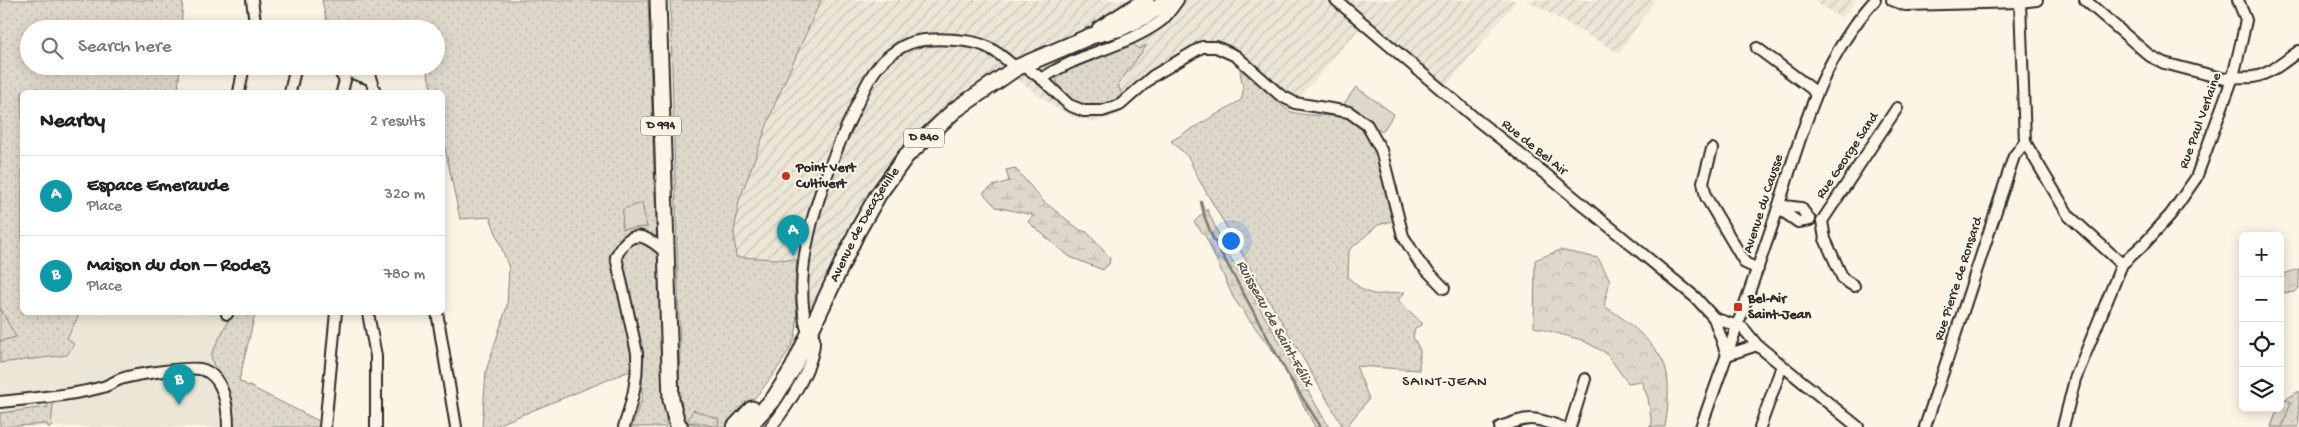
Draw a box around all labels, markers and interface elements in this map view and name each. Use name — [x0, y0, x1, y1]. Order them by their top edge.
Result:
search box — [20, 20, 445, 75]
icon: search — [38, 34, 66, 62]
text: Search here — [78, 36, 172, 59]
street label: Rue Paul Verlaine — [2176, 70, 2226, 171]
street label: Rue George Sand — [1813, 108, 1884, 202]
text: Nearby — [40, 110, 105, 135]
text: 2 results — [370, 113, 425, 132]
road number: D 994 — [641, 116, 681, 136]
street label: Rue de Bel Air — [1497, 116, 1571, 181]
road number: D 840 — [904, 128, 944, 148]
street label: Avenue du Causse — [1740, 152, 1788, 256]
place label: Point Vert Cultivert — [795, 160, 857, 193]
street label: Avenue de Decazeville — [826, 163, 904, 285]
marker: Point Vert Cultivert — [780, 170, 792, 182]
text: Espace Emeraude — [87, 175, 229, 198]
text: A — [51, 186, 61, 205]
text: 320 m — [385, 186, 425, 205]
text: Place — [87, 198, 122, 217]
street label: Rue Pierre de Ronsard — [1931, 213, 1988, 343]
pin: A — [777, 215, 809, 256]
your location — [1218, 228, 1244, 254]
map controls — [2239, 232, 2284, 412]
button: + — [2239, 232, 2284, 277]
text: Maison du don – Rodez — [87, 255, 270, 278]
water label: Ruisseau de Saint-Félix — [1232, 257, 1317, 392]
text: B — [52, 266, 60, 285]
text: 780 m — [384, 266, 425, 285]
button: − — [2239, 277, 2284, 322]
text: Place — [87, 278, 122, 297]
place label: Bel-Air Saint-Jean — [1747, 291, 1811, 324]
marker: Bel-Air Saint-Jean — [1732, 301, 1744, 313]
button: locate — [2239, 322, 2284, 367]
pin: B — [163, 364, 195, 405]
button: layers — [2239, 367, 2284, 412]
district label: SAINT-JEAN — [1402, 373, 1488, 391]

